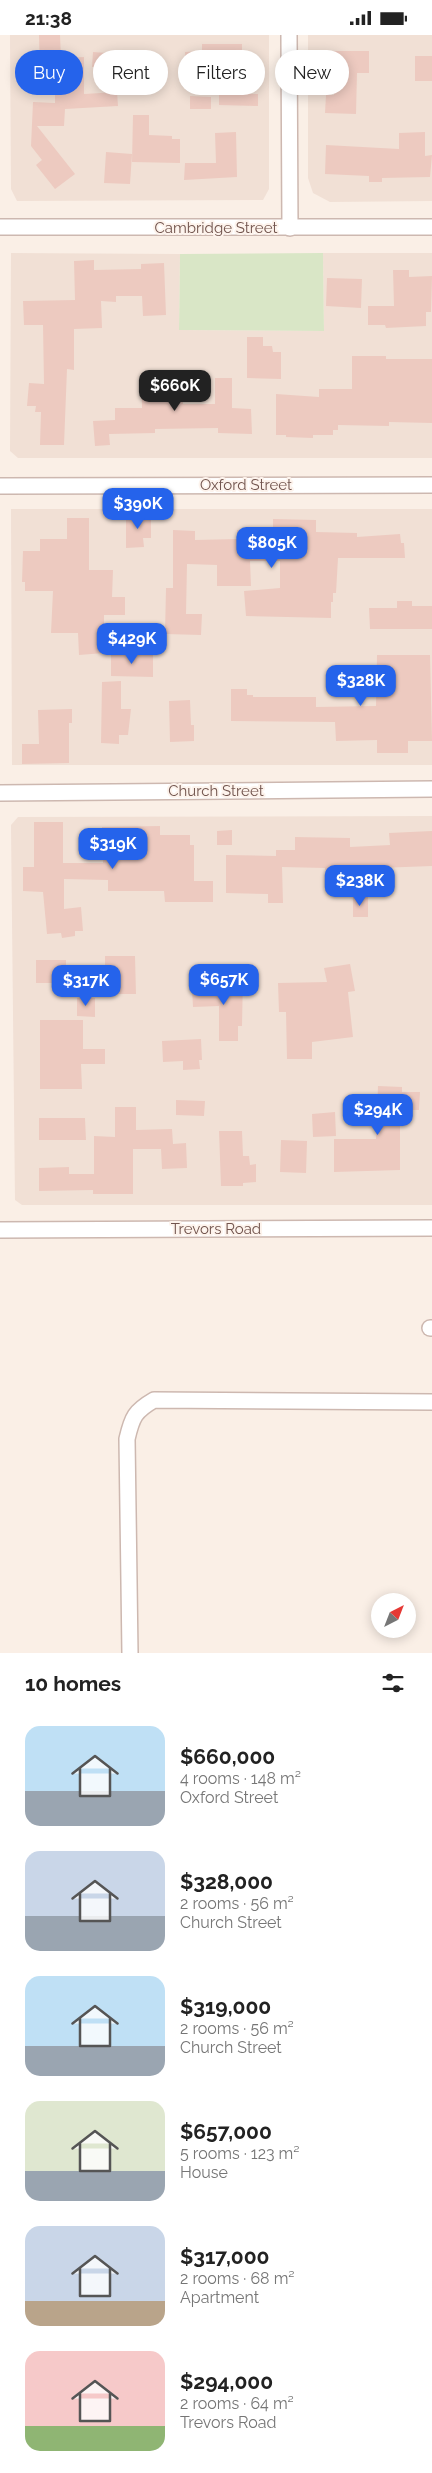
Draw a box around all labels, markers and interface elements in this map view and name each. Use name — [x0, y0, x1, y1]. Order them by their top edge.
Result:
text: 21:38 — [25, 7, 72, 29]
chip: Buy — [15, 50, 83, 95]
chip: Rent — [93, 50, 168, 95]
chip: Filters — [178, 50, 265, 95]
chip: New — [275, 50, 349, 95]
street label: Cambridge Street — [155, 219, 277, 237]
pin: $660K — [140, 369, 210, 412]
text: $660K — [150, 376, 200, 395]
street label: Oxford Street — [200, 476, 292, 494]
pin: $390K — [103, 487, 173, 530]
text: $390K — [114, 494, 162, 513]
pin: $805K — [237, 527, 307, 569]
text: $805K — [247, 533, 297, 552]
pin: $429K — [97, 623, 167, 665]
text: $429K — [108, 629, 156, 648]
pin: $328K — [326, 665, 396, 707]
text: $328K — [337, 671, 385, 690]
street label: Church Street — [168, 782, 264, 800]
pin: $319K — [78, 827, 148, 870]
text: $319K — [89, 834, 137, 853]
pin: $238K — [325, 865, 395, 907]
text: $238K — [336, 871, 384, 890]
pin: $657K — [189, 963, 259, 1006]
pin: $317K — [51, 965, 121, 1007]
text: $657K — [200, 970, 248, 989]
text: $317K — [63, 971, 109, 990]
pin: $294K — [343, 1093, 413, 1136]
text: $294K — [354, 1100, 402, 1119]
street label: Trevors Road — [171, 1220, 261, 1238]
north arrow — [371, 1593, 416, 1637]
map controls — [371, 1593, 416, 1638]
icon: filters — [379, 1669, 407, 1697]
text: 10 homes — [25, 1671, 121, 1696]
text: $660,000 — [180, 1744, 275, 1769]
icon: home — [65, 1746, 125, 1806]
text: 4 rooms · 148 m² — [180, 1769, 301, 1788]
text: Oxford Street — [180, 1788, 278, 1807]
text: $328,000 — [180, 1869, 273, 1894]
icon: home — [65, 1871, 125, 1931]
text: 2 rooms · 56 m² — [180, 1894, 294, 1913]
text: Church Street — [180, 1913, 282, 1932]
text: $319,000 — [180, 1994, 271, 2019]
icon: home — [65, 1996, 125, 2056]
text: 2 rooms · 56 m² — [180, 2019, 294, 2038]
text: Church Street — [180, 2038, 282, 2057]
text: $657,000 — [180, 2119, 272, 2144]
icon: home — [65, 2121, 125, 2181]
text: 5 rooms · 123 m² — [180, 2144, 300, 2163]
text: House — [180, 2163, 228, 2182]
text: $317,000 — [180, 2244, 269, 2269]
icon: home — [65, 2246, 125, 2306]
text: 2 rooms · 68 m² — [180, 2269, 295, 2288]
text: Apartment — [180, 2288, 259, 2307]
text: $294,000 — [180, 2369, 273, 2394]
icon: home — [65, 2371, 125, 2431]
text: 2 rooms · 64 m² — [180, 2394, 294, 2413]
text: Trevors Road — [180, 2413, 276, 2432]

